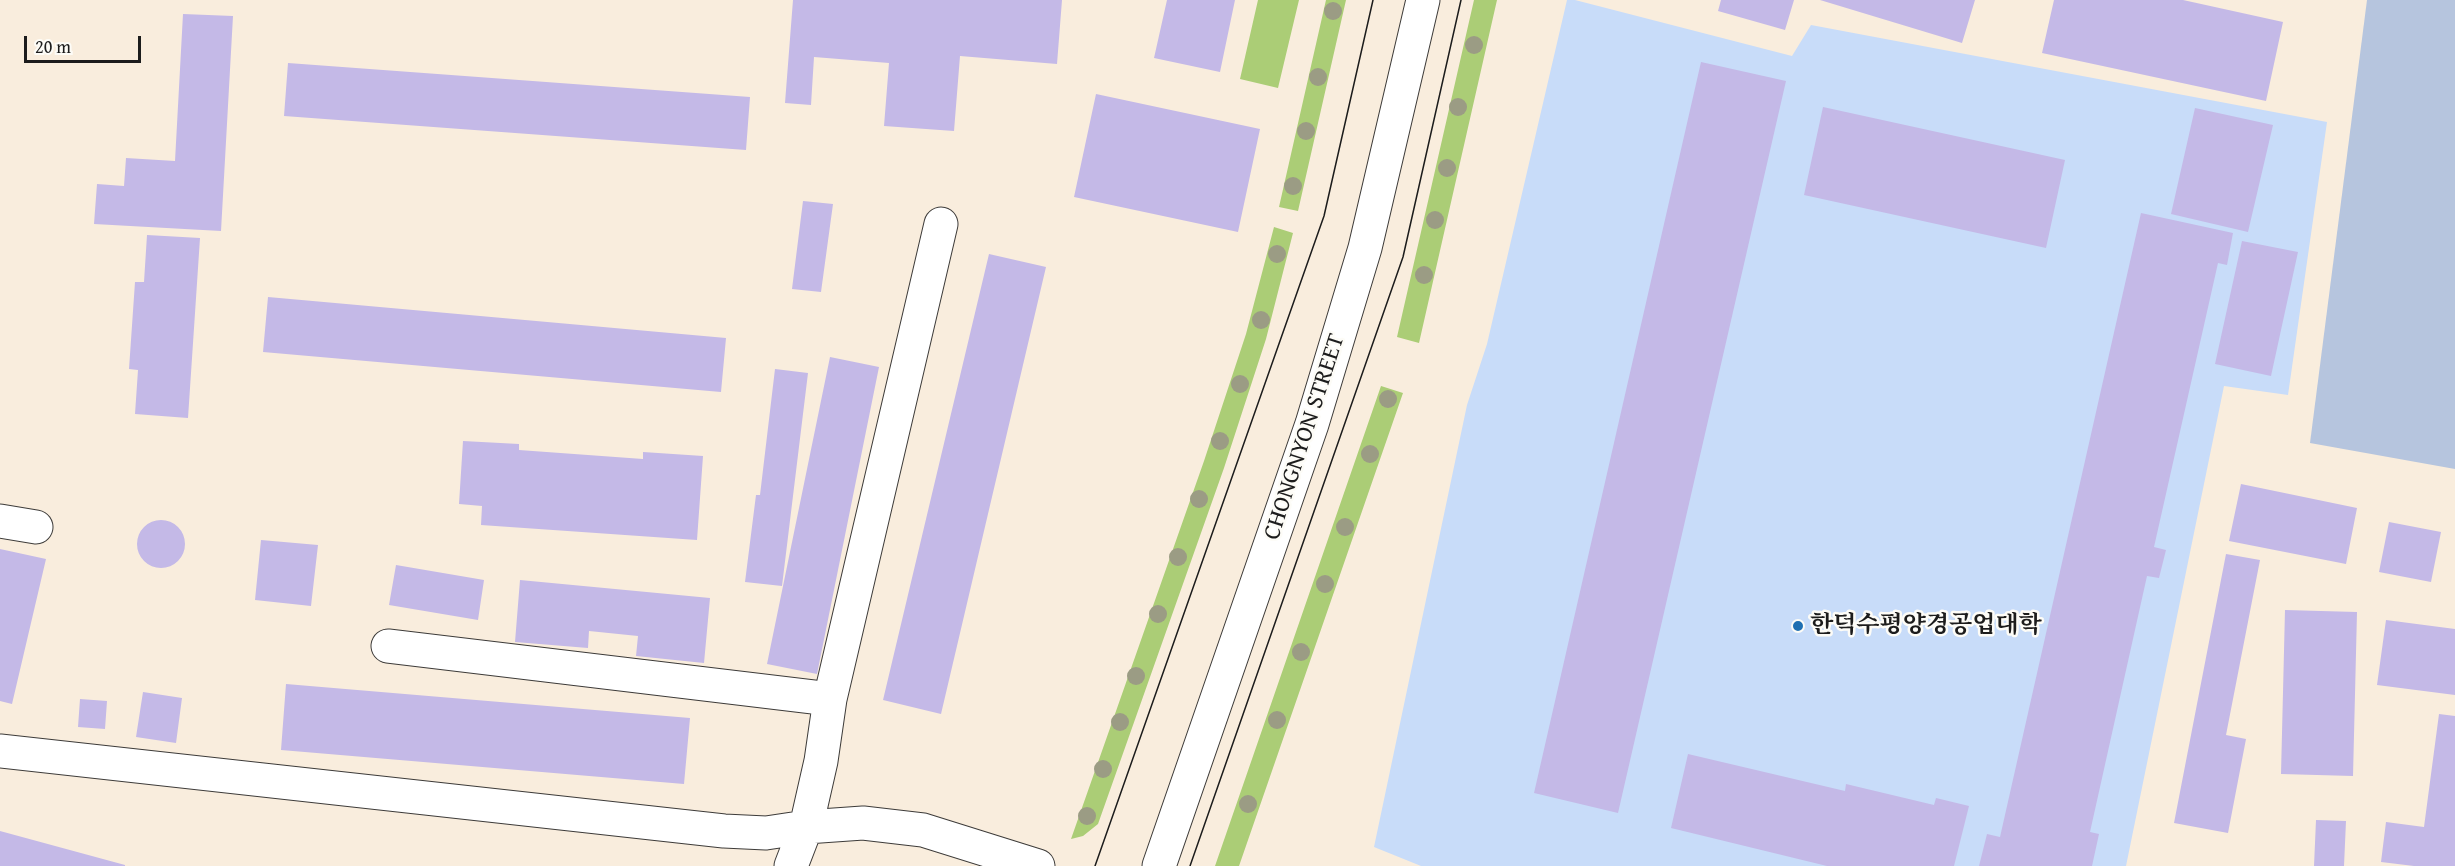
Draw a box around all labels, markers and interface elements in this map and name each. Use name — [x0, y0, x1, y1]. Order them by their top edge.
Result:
scale bar — [27, 24, 144, 62]
text: 20 m — [35, 33, 71, 60]
street label: CHONGNYON STREET — [1258, 330, 1352, 544]
place label: 한덕수평양경공업대학 — [1810, 612, 2042, 640]
marker: 한덕수평양경공업대학 — [1791, 619, 1805, 633]

